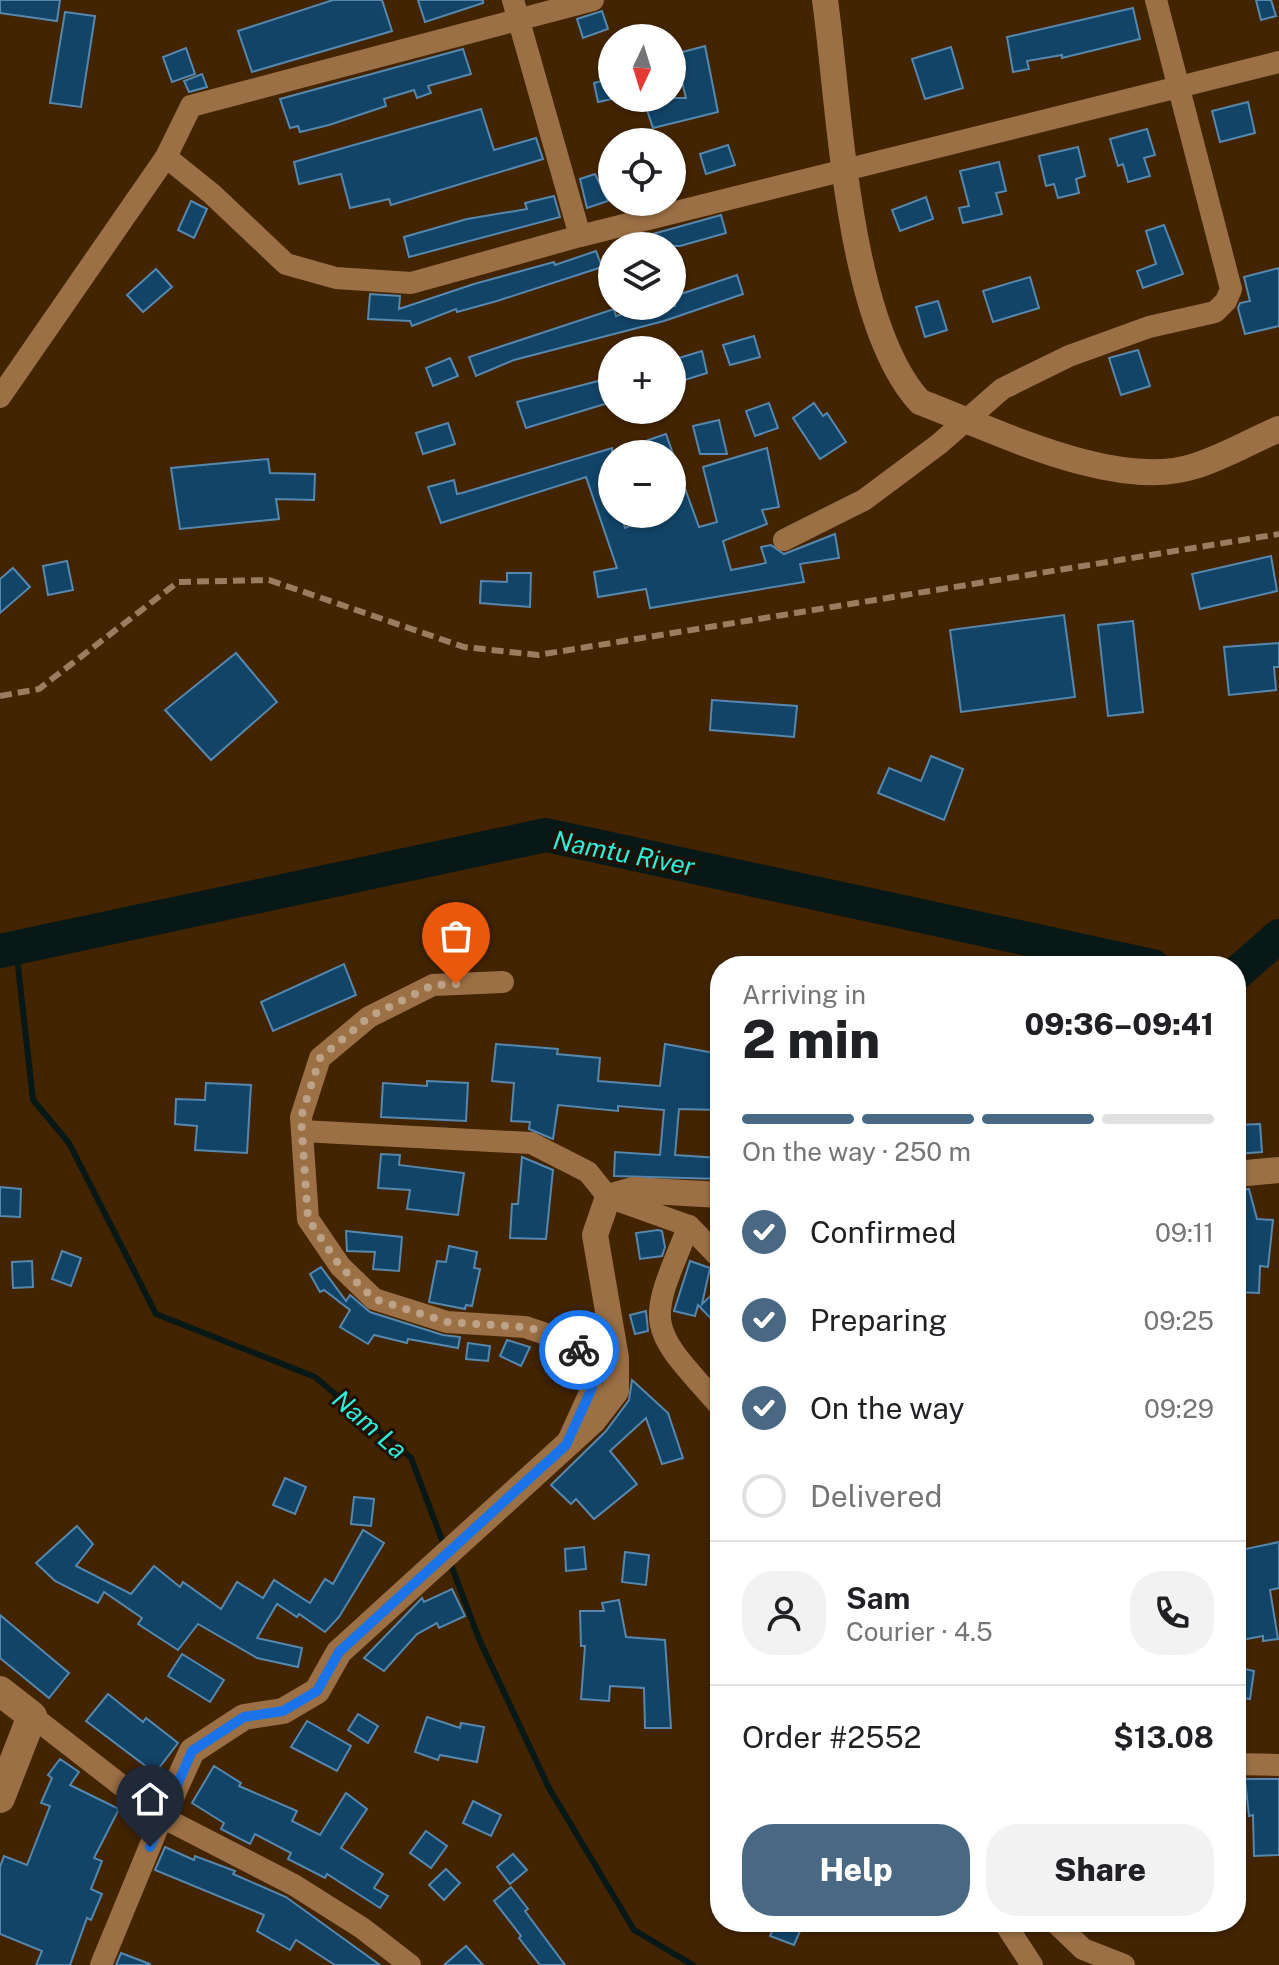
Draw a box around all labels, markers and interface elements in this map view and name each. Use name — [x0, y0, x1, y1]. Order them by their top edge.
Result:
north arrow — [598, 24, 686, 112]
map controls — [598, 24, 686, 528]
button: locate — [598, 128, 686, 216]
button: layers — [598, 232, 686, 320]
button: + — [598, 336, 686, 424]
button: − — [598, 440, 686, 528]
water label: Namtu River — [550, 824, 698, 882]
pin — [422, 902, 490, 984]
icon: bag — [434, 914, 478, 958]
text: Arriving in — [742, 979, 866, 1010]
text: 09:36–09:41 — [1025, 1006, 1214, 1042]
text: 2 min — [742, 1009, 880, 1070]
text: On the way · 250 m — [742, 1136, 971, 1167]
icon: check — [742, 1210, 786, 1254]
text: Confirmed — [810, 1214, 956, 1250]
text: 09:11 — [1155, 1217, 1214, 1248]
icon: check — [742, 1298, 786, 1342]
text: Preparing — [810, 1302, 947, 1338]
text: 09:25 — [1143, 1305, 1214, 1336]
courier — [539, 1310, 619, 1390]
icon: bike — [557, 1328, 601, 1372]
water label: Nam La — [326, 1383, 414, 1465]
icon: check — [742, 1386, 786, 1430]
text: On the way — [810, 1390, 964, 1426]
text: 09:29 — [1144, 1393, 1214, 1424]
text: Delivered — [810, 1478, 942, 1514]
button: person — [742, 1571, 826, 1655]
button: phone — [1130, 1571, 1214, 1655]
text: Sam — [846, 1580, 910, 1616]
text: Courier · 4.5 — [846, 1616, 993, 1647]
text: Order #2552 — [742, 1719, 922, 1755]
text: $13.08 — [1113, 1719, 1214, 1755]
pin — [116, 1765, 184, 1847]
icon: home — [128, 1777, 172, 1821]
button: Help — [742, 1824, 970, 1916]
button: Share — [986, 1824, 1214, 1916]

